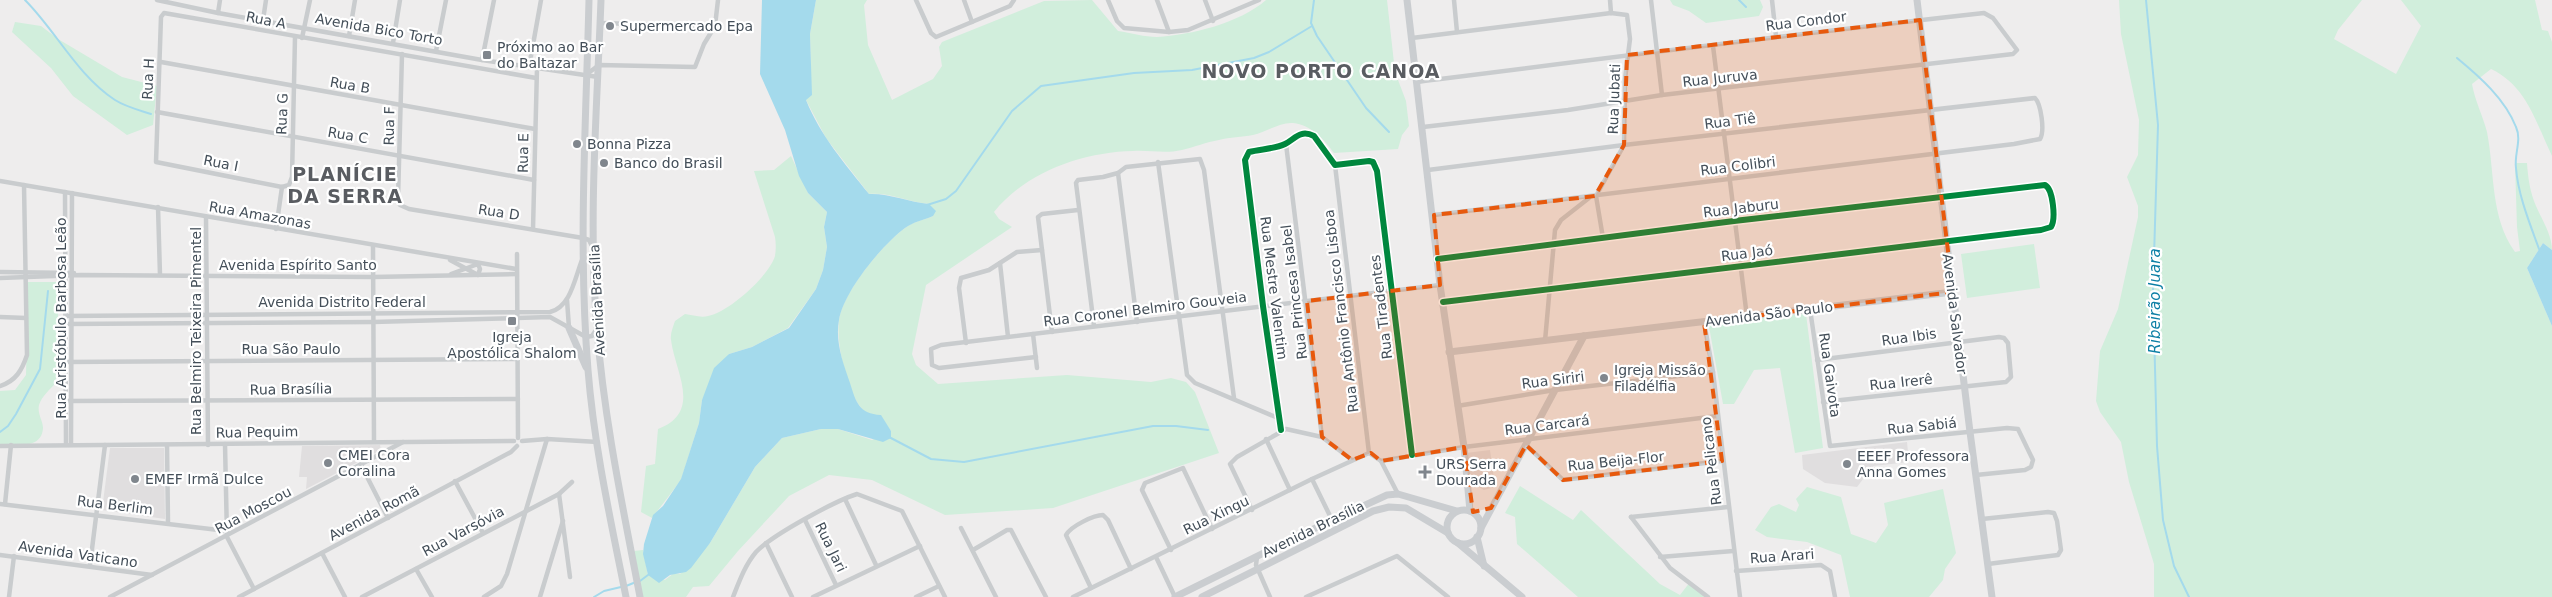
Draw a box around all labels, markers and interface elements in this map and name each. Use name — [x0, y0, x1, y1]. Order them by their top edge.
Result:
street label: Rua A — [245, 8, 288, 32]
street label: Rua Condor — [1765, 8, 1848, 34]
street label: Avenida Bico Torto — [314, 10, 444, 48]
place label: Supermercado Epa — [620, 18, 753, 34]
marker: Supermercado Epa — [604, 20, 616, 32]
place label: Próximo ao Bar do Baltazar — [497, 39, 603, 71]
marker: Próximo ao Bar do Baltazar — [481, 49, 493, 61]
street label: Rua H — [139, 58, 157, 100]
district label: NOVO PORTO CANOA — [1201, 60, 1441, 82]
street label: Rua Jubati — [1605, 63, 1623, 135]
street label: Rua Juruva — [1682, 66, 1758, 90]
street label: Rua B — [329, 74, 371, 96]
street label: Rua G — [273, 93, 291, 135]
street label: Rua F — [381, 106, 397, 146]
street label: Rua Tiê — [1703, 110, 1757, 132]
street label: Rua C — [327, 124, 370, 146]
street label: Rua E — [515, 133, 531, 173]
place label: Bonna Pizza — [587, 136, 671, 152]
marker: Bonna Pizza — [571, 138, 583, 150]
street label: Rua I — [202, 152, 240, 174]
street label: Rua Colibri — [1699, 153, 1777, 179]
place label: Banco do Brasil — [614, 155, 723, 171]
marker: Banco do Brasil — [598, 157, 610, 169]
district label: PLANÍCIE DA SERRA — [287, 163, 403, 207]
street label: Rua Jaburu — [1702, 195, 1780, 221]
street label: Rua Amazonas — [208, 198, 312, 232]
street label: Rua D — [477, 201, 521, 223]
street label: Rua Antônio Francisco Lisboa — [1321, 209, 1361, 413]
street label: Rua Mestre Valentim — [1257, 215, 1291, 361]
street label: Rua Aristóbulo Barbosa Leão — [53, 217, 69, 419]
street label: Rua Princesa Isabel — [1278, 224, 1310, 360]
street label: Rua Belmiro Teixeira Pimentel — [188, 227, 204, 435]
street label: Rua Jaó — [1720, 242, 1774, 264]
street label: Avenida Brasília — [586, 244, 608, 356]
water label: Ribeirão Juara — [2146, 248, 2164, 354]
street label: Avenida Salvador — [1940, 253, 1970, 376]
street label: Rua Tiradentes — [1367, 254, 1395, 360]
street label: Avenida Espírito Santo — [219, 257, 377, 273]
street label: Rua Coronel Belmiro Gouveia — [1042, 289, 1248, 329]
street label: Avenida Distrito Federal — [258, 294, 426, 310]
street label: Avenida São Paulo — [1704, 298, 1834, 330]
marker: Igreja Apostólica Shalom — [506, 315, 518, 327]
street label: Rua Ibis — [1881, 325, 1937, 349]
place label: Igreja Apostólica Shalom — [447, 329, 577, 361]
street label: Rua Gaivota — [1816, 332, 1844, 418]
street label: Rua São Paulo — [241, 341, 341, 357]
place label: Igreja Missão Filadélfia — [1614, 362, 1706, 394]
street label: Rua Siriri — [1521, 368, 1585, 392]
street label: Rua Irerê — [1869, 371, 1933, 393]
marker: Igreja Missão Filadélfia — [1598, 372, 1610, 384]
street label: Rua Brasília — [250, 380, 332, 398]
street label: Rua Carcará — [1504, 412, 1590, 438]
street label: Rua Sabiá — [1886, 414, 1958, 438]
street label: Rua Pelicano — [1698, 416, 1724, 506]
street label: Rua Pequim — [215, 423, 299, 441]
place label: CMEI Cora Coralina — [338, 447, 410, 479]
street label: Rua Beija-Flor — [1567, 448, 1665, 474]
place label: EEEF Professora Anna Gomes — [1857, 448, 1969, 480]
place label: URS Serra Dourada — [1436, 456, 1507, 488]
marker: CMEI Cora Coralina — [322, 457, 334, 469]
marker: EEEF Professora Anna Gomes — [1841, 458, 1853, 470]
marker: URS Serra Dourada — [1418, 465, 1432, 479]
place label: EMEF Irmã Dulce — [145, 471, 263, 487]
marker: EMEF Irmã Dulce — [129, 473, 141, 485]
street label: Avenida Romã — [326, 482, 422, 544]
street label: Rua Moscou — [212, 483, 294, 537]
street label: Rua Berlim — [76, 492, 154, 518]
street label: Rua Xingu — [1181, 492, 1251, 538]
street label: Avenida Brasília — [1259, 497, 1367, 561]
street label: Rua Varsóvia — [419, 503, 507, 559]
street label: Rua Jari — [812, 520, 850, 574]
street label: Avenida Vaticano — [17, 538, 139, 570]
street label: Rua Arari — [1749, 546, 1815, 566]

